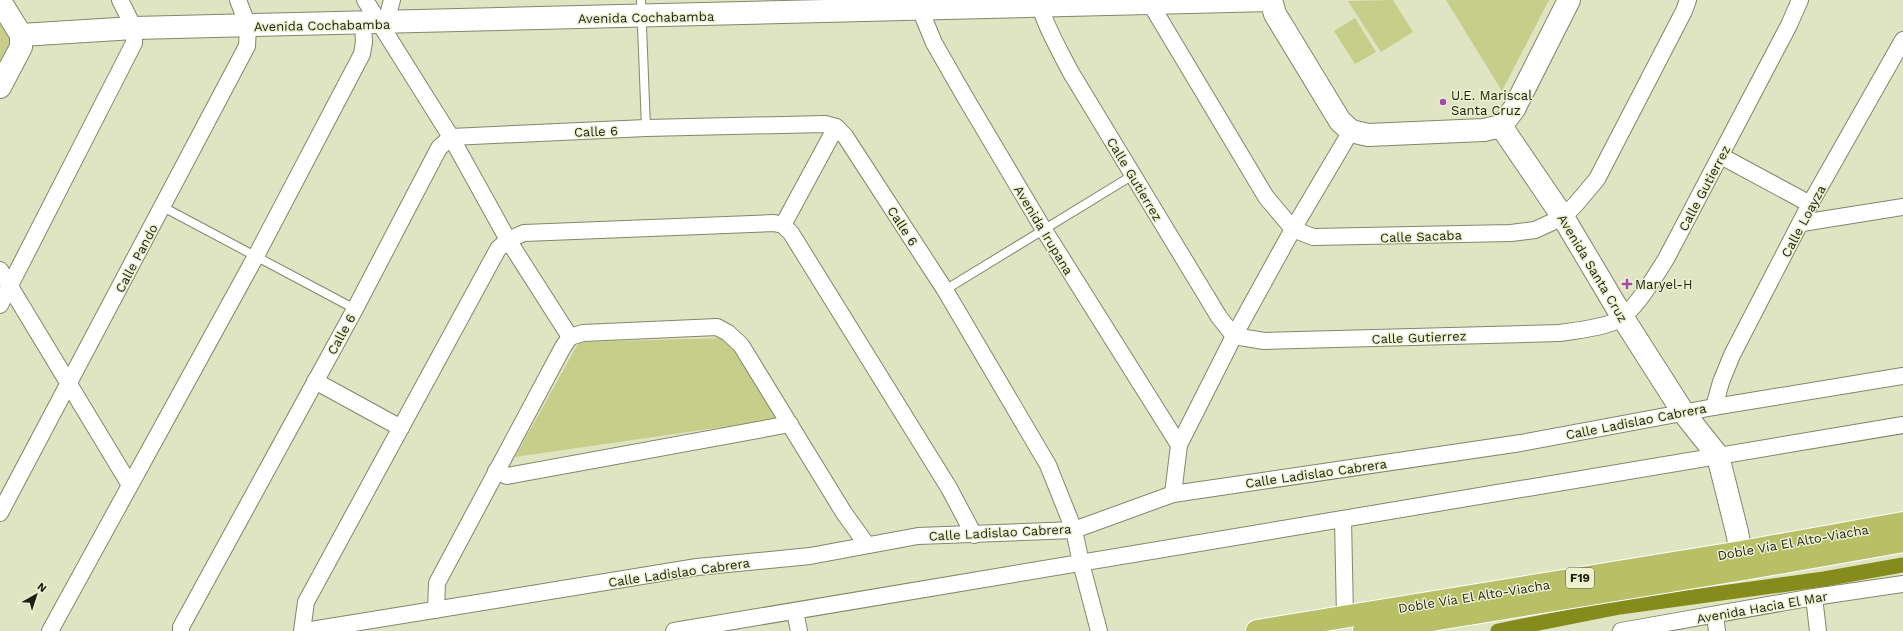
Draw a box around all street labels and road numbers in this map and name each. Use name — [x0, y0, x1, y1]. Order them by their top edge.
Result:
street label: Avenida Cochabamba — [578, 9, 715, 26]
street label: Avenida Cochabamba — [254, 17, 391, 34]
street label: Calle 6 — [574, 123, 618, 140]
street label: Calle Gutierrez — [1104, 135, 1165, 224]
street label: Calle Gutierrez — [1676, 143, 1733, 234]
street label: Calle Loayza — [1778, 182, 1829, 260]
street label: Avenida Irupana — [1011, 183, 1076, 278]
street label: Calle 6 — [884, 204, 921, 249]
street label: Avenida Santa Cruz — [1554, 212, 1631, 325]
street label: Calle Pando — [112, 221, 161, 295]
street label: Calle Sacaba — [1380, 228, 1463, 245]
street label: Calle 6 — [324, 311, 359, 357]
street label: Calle Gutierrez — [1371, 328, 1467, 347]
street label: Calle Ladislao Cabrera — [1565, 400, 1708, 442]
street label: Calle Ladislao Cabrera — [1244, 456, 1388, 491]
street label: Calle Ladislao Cabrera — [928, 521, 1072, 544]
street label: Doble Vía El Alto-Viacha — [1716, 522, 1871, 563]
street label: Calle Ladislao Cabrera — [607, 555, 751, 590]
road number: F19 — [1566, 568, 1594, 588]
street label: Doble Vía El Alto-Viacha — [1397, 577, 1552, 616]
street label: Avenida Hacia El Mar — [1696, 589, 1829, 626]

